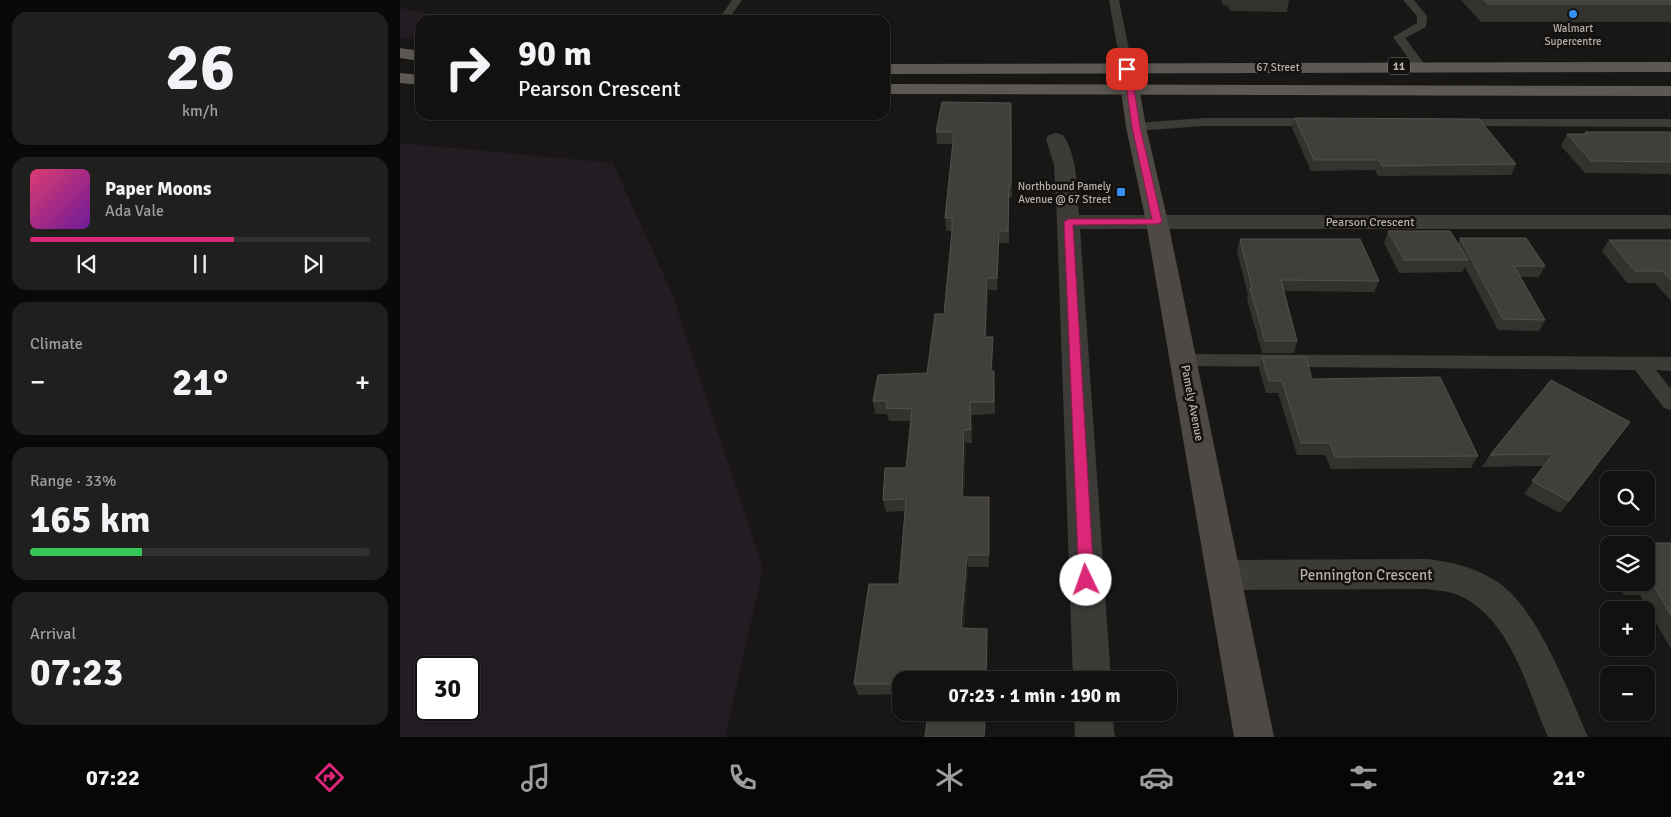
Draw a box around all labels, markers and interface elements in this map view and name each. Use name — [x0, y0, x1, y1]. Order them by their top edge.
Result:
marker: Walmart Supercentre — [1567, 8, 1579, 20]
place label: Walmart Supercentre — [1544, 22, 1602, 48]
text: 26 — [165, 28, 235, 108]
text: 90 m — [518, 32, 592, 75]
icon: right — [435, 35, 500, 100]
pin — [1106, 48, 1148, 90]
icon: arrive — [1113, 55, 1141, 83]
road number: 11 — [1388, 58, 1410, 74]
street label: 67 Street — [1257, 61, 1300, 74]
text: Pearson Crescent — [518, 75, 681, 102]
text: km/h — [182, 101, 218, 121]
text: Paper Moons — [105, 177, 211, 201]
place label: Northbound Pamely Avenue @ 67 Street — [1018, 180, 1112, 206]
marker: Northbound Pamely Avenue @ 67 Street — [1115, 186, 1127, 198]
text: Ada Vale — [105, 201, 164, 221]
street label: Pearson Crescent — [1326, 215, 1414, 230]
icon: previous — [73, 250, 101, 278]
icon: pause — [186, 250, 214, 278]
icon: next — [299, 250, 327, 278]
text: Climate — [30, 334, 83, 354]
text: 21° — [172, 359, 228, 406]
street label: Pamely Avenue — [1177, 364, 1207, 442]
text: − — [30, 365, 45, 399]
text: + — [355, 365, 370, 399]
text: Range · 33% — [30, 471, 116, 491]
map controls — [1600, 471, 1655, 721]
button: search — [1600, 471, 1655, 526]
text: 165 km — [30, 496, 151, 543]
button: layers — [1600, 536, 1655, 591]
position arrow — [1059, 553, 1111, 605]
street label: Pennington Crescent — [1300, 566, 1432, 584]
button: + — [1600, 601, 1655, 656]
text: Arrival — [30, 624, 76, 644]
text: 07:23 — [30, 649, 123, 696]
speed limit sign: 30 — [415, 656, 480, 721]
button: − — [1600, 666, 1655, 721]
text: 07:23 · 1 min · 190 m — [948, 684, 1121, 708]
icon: directions — [312, 760, 347, 795]
icon: music — [518, 760, 553, 795]
icon: phone — [725, 760, 760, 795]
icon: climate — [932, 760, 967, 795]
icon: car — [1139, 760, 1174, 795]
icon: filters — [1346, 760, 1381, 795]
text: 07:22 — [86, 764, 140, 791]
text: 21° — [1552, 764, 1585, 791]

